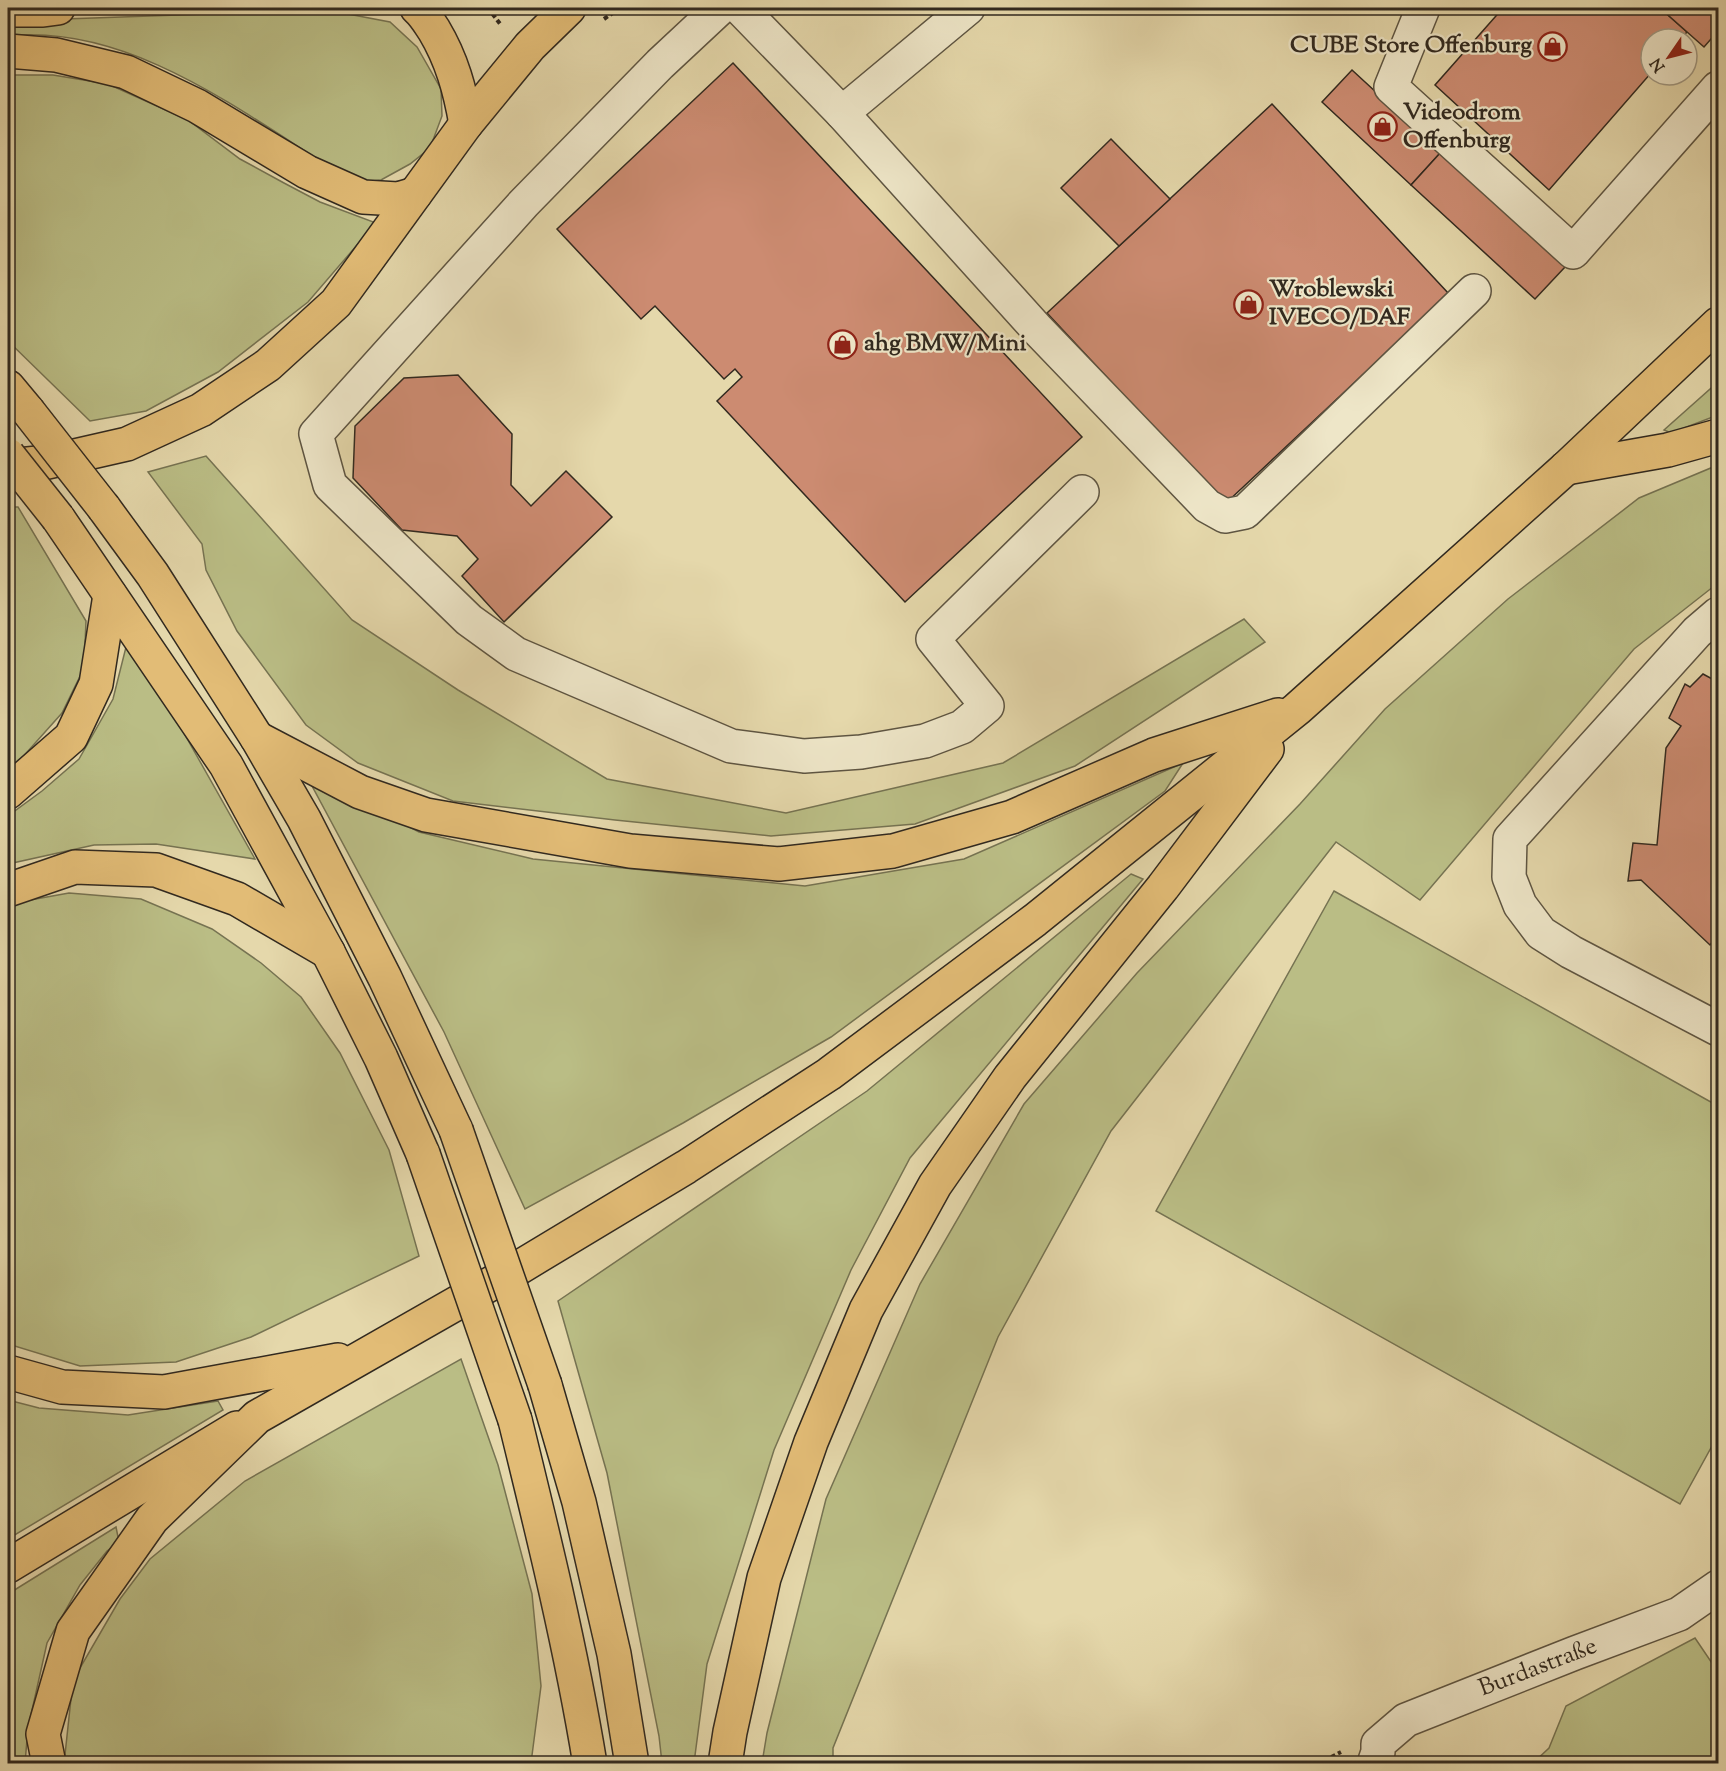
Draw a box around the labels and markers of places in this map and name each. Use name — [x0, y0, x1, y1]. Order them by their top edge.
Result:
place label: CUBE Store Offenburg — [1290, 29, 1532, 63]
shop icon: CUBE Store Offenburg — [1537, 30, 1569, 62]
place label: Videodrom Offenburg — [1403, 96, 1521, 158]
shop icon: Videodrom Offenburg — [1366, 111, 1398, 143]
place label: Wroblewski IVECO/DAF — [1269, 273, 1411, 335]
shop icon: Wroblewski IVECO/DAF — [1232, 288, 1264, 320]
place label: ahg BMW/Mini — [864, 327, 1027, 361]
shop icon: ahg BMW/Mini — [827, 328, 859, 360]

